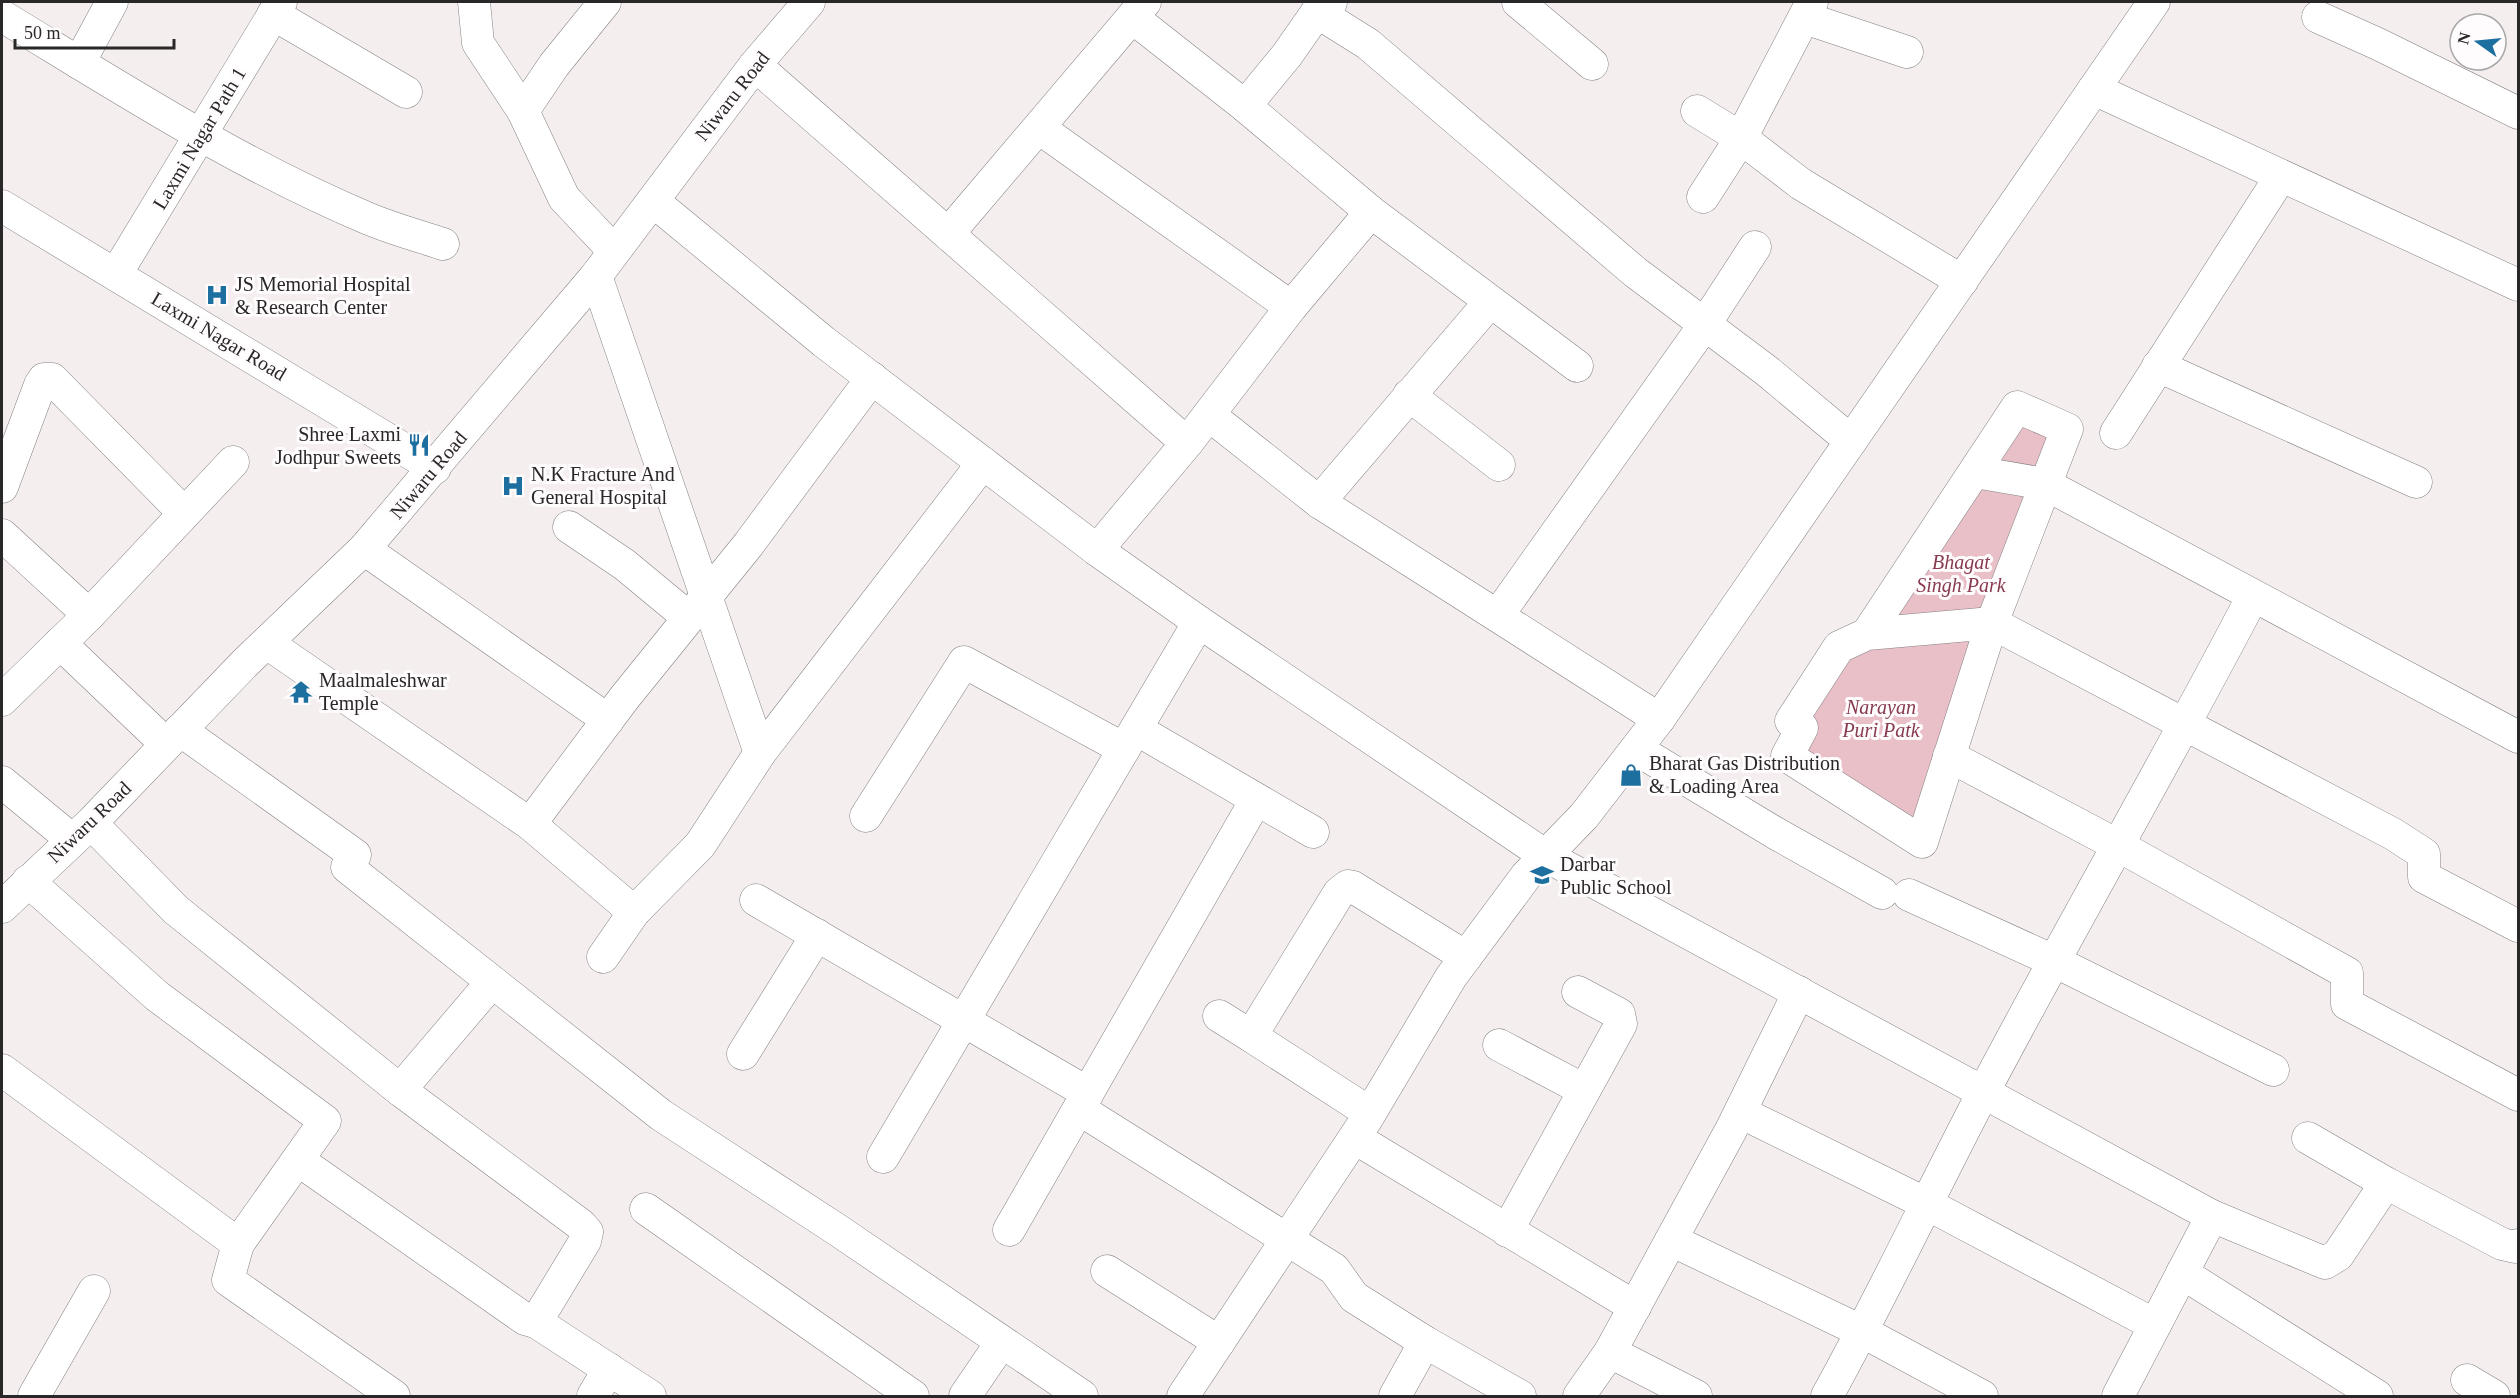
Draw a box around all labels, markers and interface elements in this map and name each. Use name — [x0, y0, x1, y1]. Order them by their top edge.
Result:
scale bar — [15, 12, 174, 50]
north arrow — [2448, 12, 2508, 72]
text: 50 m — [24, 23, 61, 43]
text: N — [2454, 30, 2474, 46]
street label: Niwaru Road — [690, 47, 774, 145]
street label: Laxmi Nagar Path 1 — [148, 63, 251, 213]
place label: JS Memorial Hospital & Research Center — [235, 273, 411, 318]
hospital icon: JS Memorial Hospital & Research Center — [204, 282, 230, 308]
street label: Laxmi Nagar Road — [147, 287, 290, 386]
place label: Shree Laxmi Jodhpur Sweets — [275, 423, 401, 469]
street label: Niwaru Road — [385, 427, 471, 523]
restaurant icon: Shree Laxmi Jodhpur Sweets — [406, 432, 432, 458]
place label: N.K Fracture And General Hospital — [531, 463, 675, 509]
hospital icon: N.K Fracture And General Hospital — [500, 473, 526, 499]
park label: Bhagat Singh Park — [1916, 551, 2007, 597]
place label: Maalmaleshwar Temple — [319, 669, 447, 715]
temple icon: Maalmaleshwar Temple — [288, 679, 314, 705]
park label: Narayan Puri Patk — [1841, 696, 1921, 741]
place label: Bharat Gas Distribution & Loading Area — [1649, 752, 1840, 798]
shop icon: Bharat Gas Distribution & Loading Area — [1618, 762, 1644, 788]
street label: Niwaru Road — [43, 777, 135, 867]
place label: Darbar Public School — [1560, 853, 1672, 898]
school or university icon: Darbar Public School — [1529, 862, 1555, 888]

